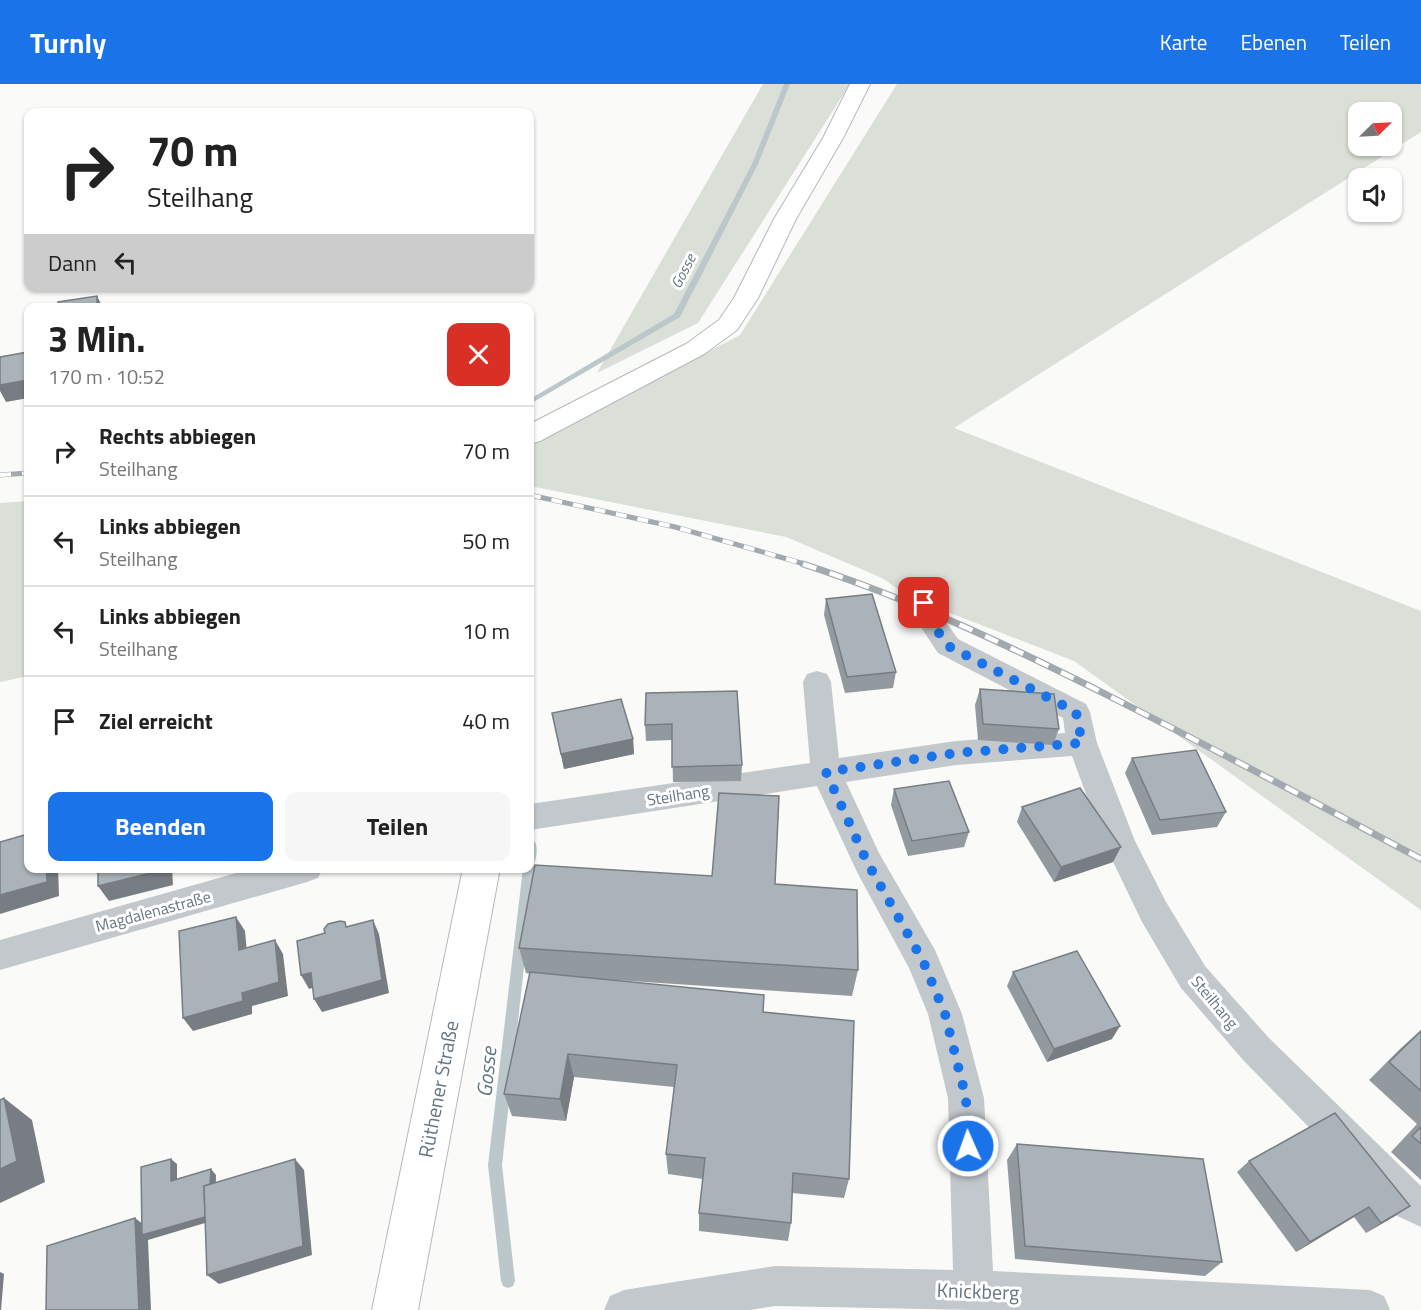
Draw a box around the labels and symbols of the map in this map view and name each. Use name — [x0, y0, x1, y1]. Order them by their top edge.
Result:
north arrow — [1348, 102, 1402, 156]
water label: Gosse — [665, 249, 702, 292]
pin — [898, 577, 949, 628]
street label: Steilhang — [645, 778, 711, 812]
street label: Magdalenastraße — [93, 884, 213, 938]
street label: Steilhang — [1186, 970, 1244, 1034]
street label: Rüthener Straße — [410, 1018, 466, 1160]
water label: Gosse — [467, 1044, 505, 1099]
position arrow — [936, 1114, 1000, 1178]
street label: Knickberg — [936, 1274, 1020, 1308]

